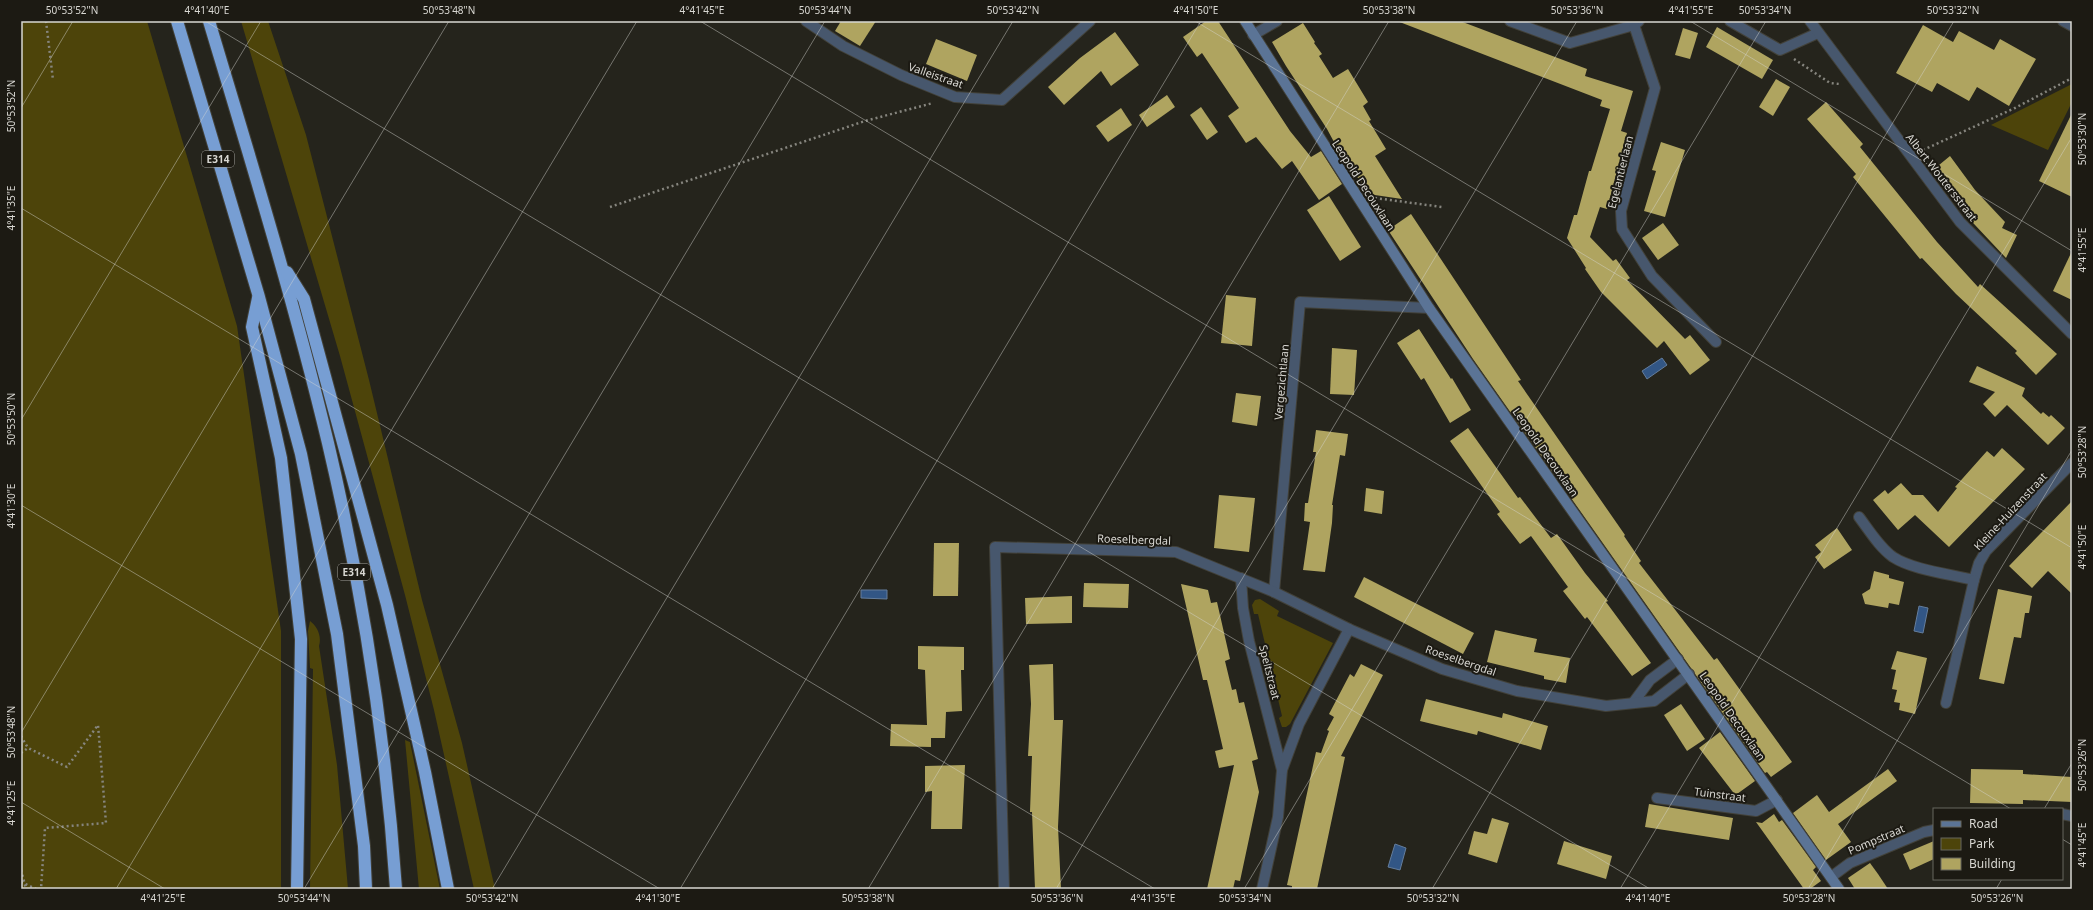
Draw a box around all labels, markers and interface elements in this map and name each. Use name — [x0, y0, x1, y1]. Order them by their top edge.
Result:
text: 50°53'52"N — [46, 3, 98, 17]
text: 4°41'40"E — [185, 3, 229, 17]
text: 50°53'48"N — [423, 3, 475, 17]
text: 4°41'45"E — [680, 3, 724, 17]
text: 50°53'44"N — [799, 3, 851, 17]
text: 50°53'42"N — [987, 3, 1039, 17]
text: 4°41'50"E — [1174, 3, 1218, 17]
text: 50°53'38"N — [1363, 3, 1415, 17]
text: 50°53'36"N — [1551, 3, 1603, 17]
text: 4°41'55"E — [1669, 3, 1713, 17]
text: 50°53'34"N — [1739, 3, 1791, 17]
text: 50°53'32"N — [1927, 3, 1979, 17]
street label: Valleistraat — [907, 59, 965, 91]
text: 50°53'52"N — [4, 80, 18, 132]
text: 50°53'30"N — [2075, 113, 2089, 165]
street label: Albert Woutersstraat — [1903, 130, 1981, 224]
street label: Egelantierlaan — [1604, 134, 1636, 210]
street label: Leopold Decouxlaan — [1329, 137, 1399, 233]
road number: E314 — [202, 151, 234, 167]
text: 4°41'35"E — [4, 186, 18, 230]
text: 4°41'55"E — [2075, 228, 2089, 272]
street label: Vergezichtlaan — [1270, 344, 1292, 420]
text: 50°53'50"N — [4, 393, 18, 445]
street label: Leopold Decouxlaan — [1510, 405, 1582, 499]
text: 50°53'28"N — [2075, 426, 2089, 478]
street label: Kleine-Huizenstraat — [1970, 469, 2050, 553]
text: 4°41'30"E — [4, 484, 18, 528]
text: 4°41'50"E — [2075, 525, 2089, 569]
street label: Roeselbergdal — [1097, 530, 1171, 548]
road number: E314 — [338, 564, 370, 580]
street label: Roeselbergdal — [1424, 641, 1498, 679]
street label: Speltstraat — [1256, 643, 1284, 701]
street label: Leopold Decouxlaan — [1697, 669, 1769, 763]
text: 50°53'48"N — [4, 706, 18, 758]
text: 50°53'26"N — [2075, 739, 2089, 791]
text: 4°41'25"E — [4, 781, 18, 825]
street label: Tuinstraat — [1693, 783, 1747, 805]
legend — [1933, 808, 2063, 880]
text: Road — [1969, 815, 1998, 832]
street label: Pompstraat — [1845, 820, 1907, 858]
text: 4°41'45"E — [2075, 823, 2089, 867]
text: Park — [1969, 835, 1995, 852]
text: Building — [1969, 855, 2016, 872]
text: 4°41'25"E — [141, 891, 185, 905]
text: 50°53'44"N — [278, 891, 330, 905]
text: 50°53'42"N — [466, 891, 518, 905]
text: 4°41'30"E — [636, 891, 680, 905]
text: 50°53'38"N — [842, 891, 894, 905]
text: 50°53'36"N — [1031, 891, 1083, 905]
text: 4°41'35"E — [1131, 891, 1175, 905]
text: 50°53'34"N — [1219, 891, 1271, 905]
text: 50°53'32"N — [1407, 891, 1459, 905]
text: 4°41'40"E — [1626, 891, 1670, 905]
text: 50°53'28"N — [1783, 891, 1835, 905]
text: 50°53'26"N — [1971, 891, 2023, 905]

